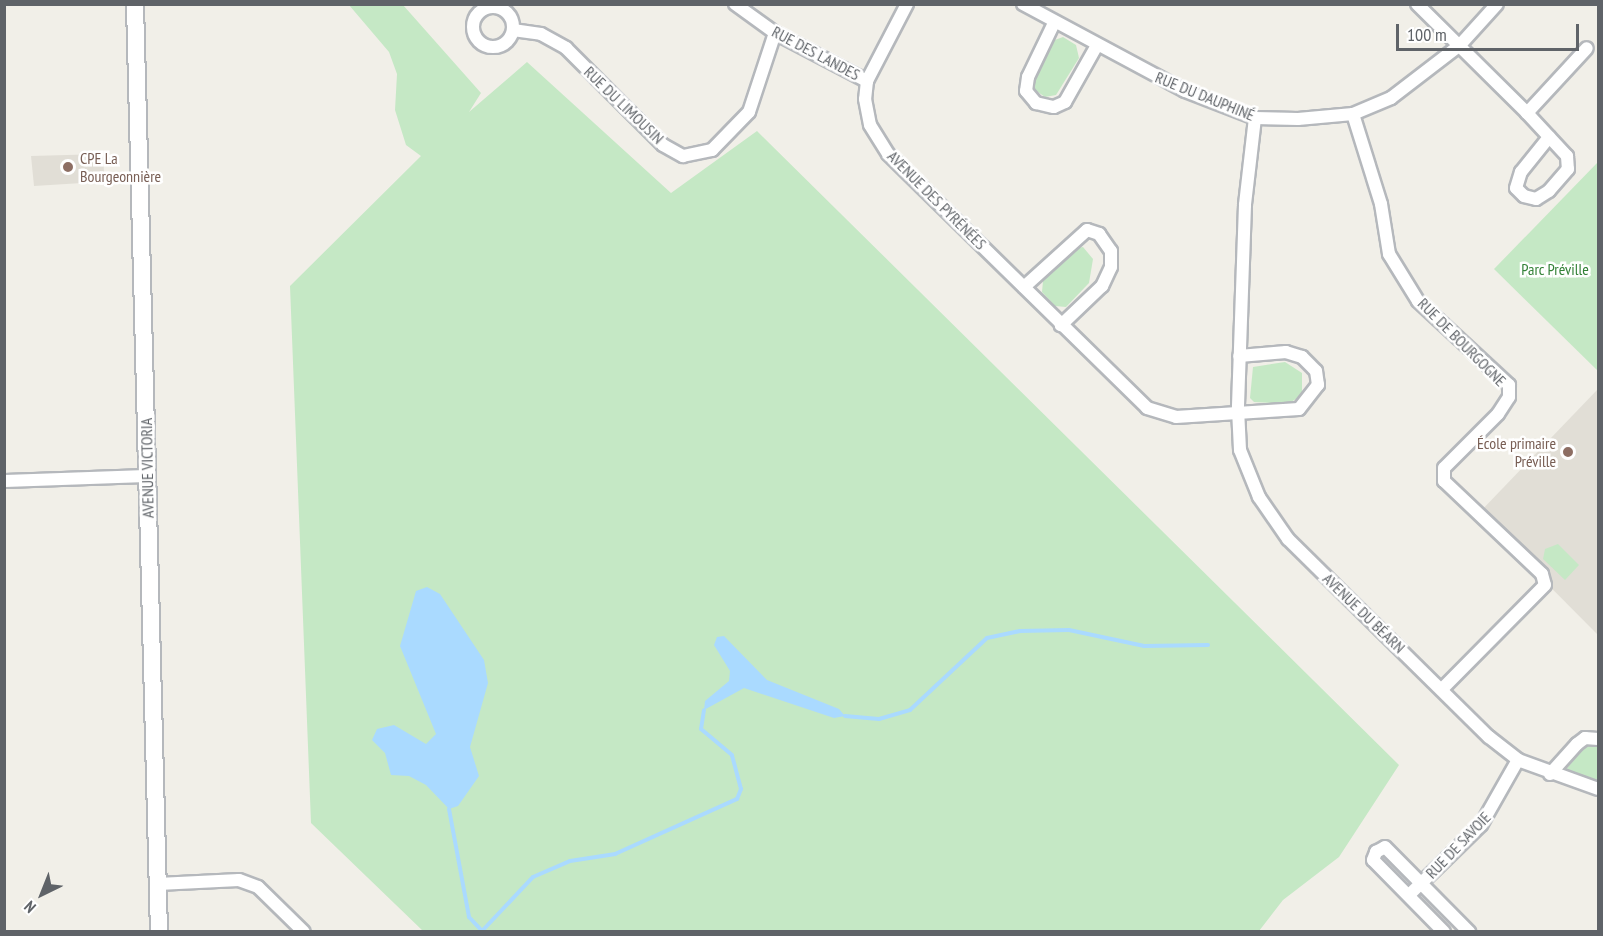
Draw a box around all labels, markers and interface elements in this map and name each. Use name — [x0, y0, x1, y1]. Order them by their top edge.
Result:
scale bar — [1399, 12, 1582, 50]
street label: RUE DES LANDES — [769, 22, 863, 84]
text: 100 m — [1407, 23, 1447, 46]
street label: RUE DU LIMOUSIN — [580, 62, 668, 148]
street label: RUE DU DAUPHINÉ — [1153, 67, 1257, 125]
street label: AVENUE DES PYRÉNÉES — [884, 147, 990, 253]
place label: CPE La Bourgeonnière — [80, 148, 161, 186]
marker: CPE La Bourgeonnière — [61, 160, 75, 174]
park label: Parc Préville — [1521, 259, 1589, 279]
street label: RUE DE BOURGOGNE — [1414, 294, 1510, 390]
street label: AVENUE VICTORIA — [137, 417, 157, 519]
place label: École primaire Préville — [1477, 433, 1556, 471]
marker: École primaire Préville — [1561, 445, 1575, 459]
street label: AVENUE DU BÉARN — [1319, 569, 1409, 657]
street label: RUE DE SAVOIE — [1422, 808, 1494, 882]
north arrow — [12, 864, 72, 924]
text: N — [20, 897, 40, 917]

